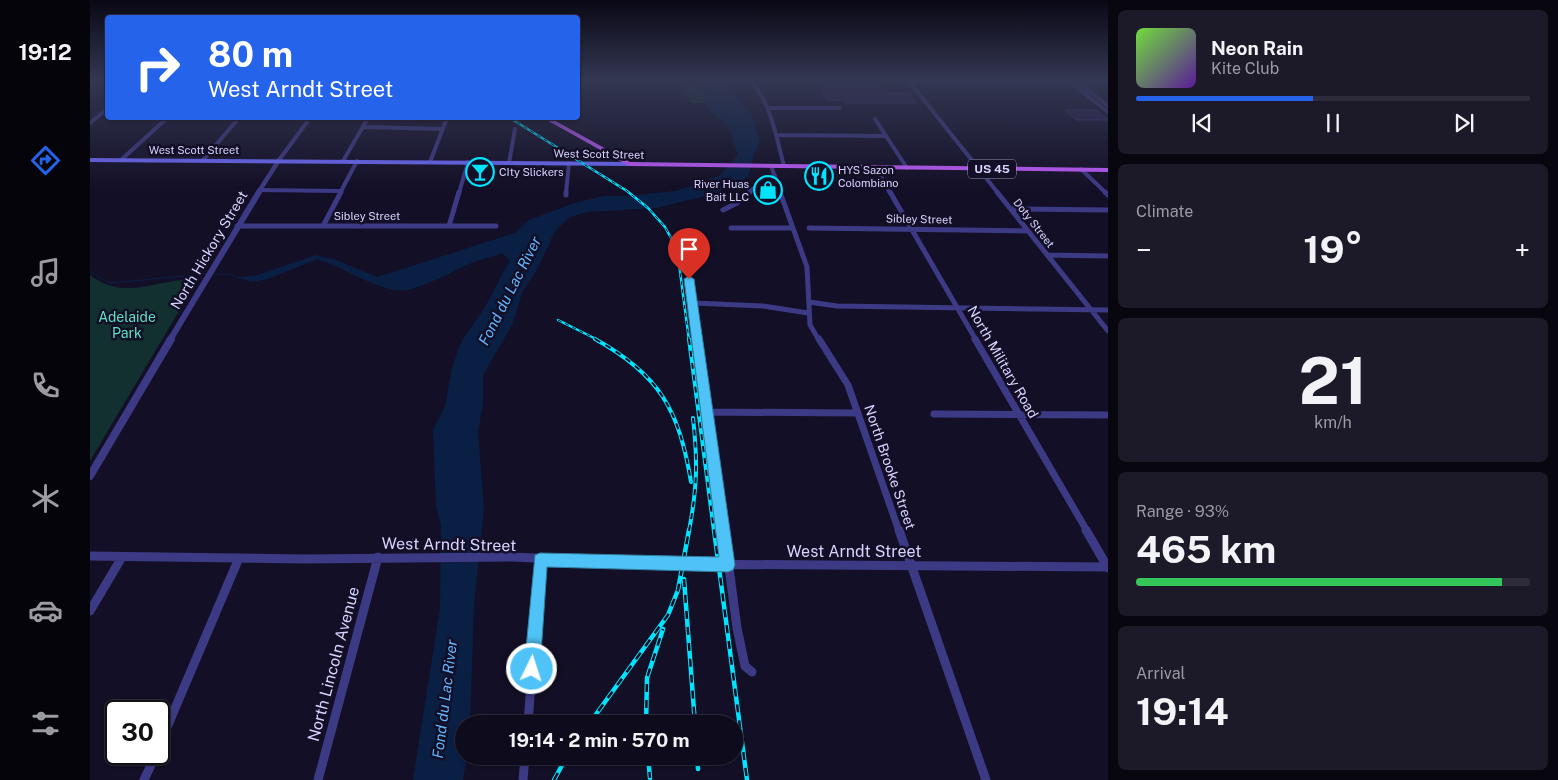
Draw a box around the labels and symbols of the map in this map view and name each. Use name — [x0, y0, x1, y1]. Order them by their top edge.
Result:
street label: West Scott Street — [149, 144, 239, 156]
street label: West Scott Street — [554, 147, 644, 161]
bar icon: CIty Slickers — [465, 157, 495, 187]
road number: US 45 — [968, 160, 1016, 178]
restaurant icon: HYS Sazon Colombiano — [804, 161, 834, 191]
place label: HYS Sazon Colombiano — [838, 164, 899, 189]
place label: CIty Slickers — [499, 166, 564, 178]
shop icon: River Huas Bait LLC — [753, 175, 783, 205]
place label: River Huas Bait LLC — [694, 178, 749, 203]
street label: North Hickory Street — [167, 188, 251, 312]
street label: Doty Street — [1011, 196, 1057, 250]
street label: Sibley Street — [334, 210, 400, 222]
street label: Sibley Street — [886, 212, 952, 226]
pin — [668, 228, 710, 279]
water label: Fond du Lac River — [475, 233, 544, 348]
street label: North Military Road — [964, 303, 1042, 421]
park label: Adelaide Park — [98, 309, 156, 341]
street label: North Brooke Street — [861, 403, 919, 531]
street label: West Arndt Street — [381, 534, 517, 555]
street label: West Arndt Street — [787, 542, 921, 561]
street label: North Lincoln Avenue — [304, 585, 363, 744]
water label: Fond du Lac River — [429, 638, 460, 759]
position arrow — [505, 642, 557, 694]
speed limit sign: 30 — [105, 700, 170, 765]

